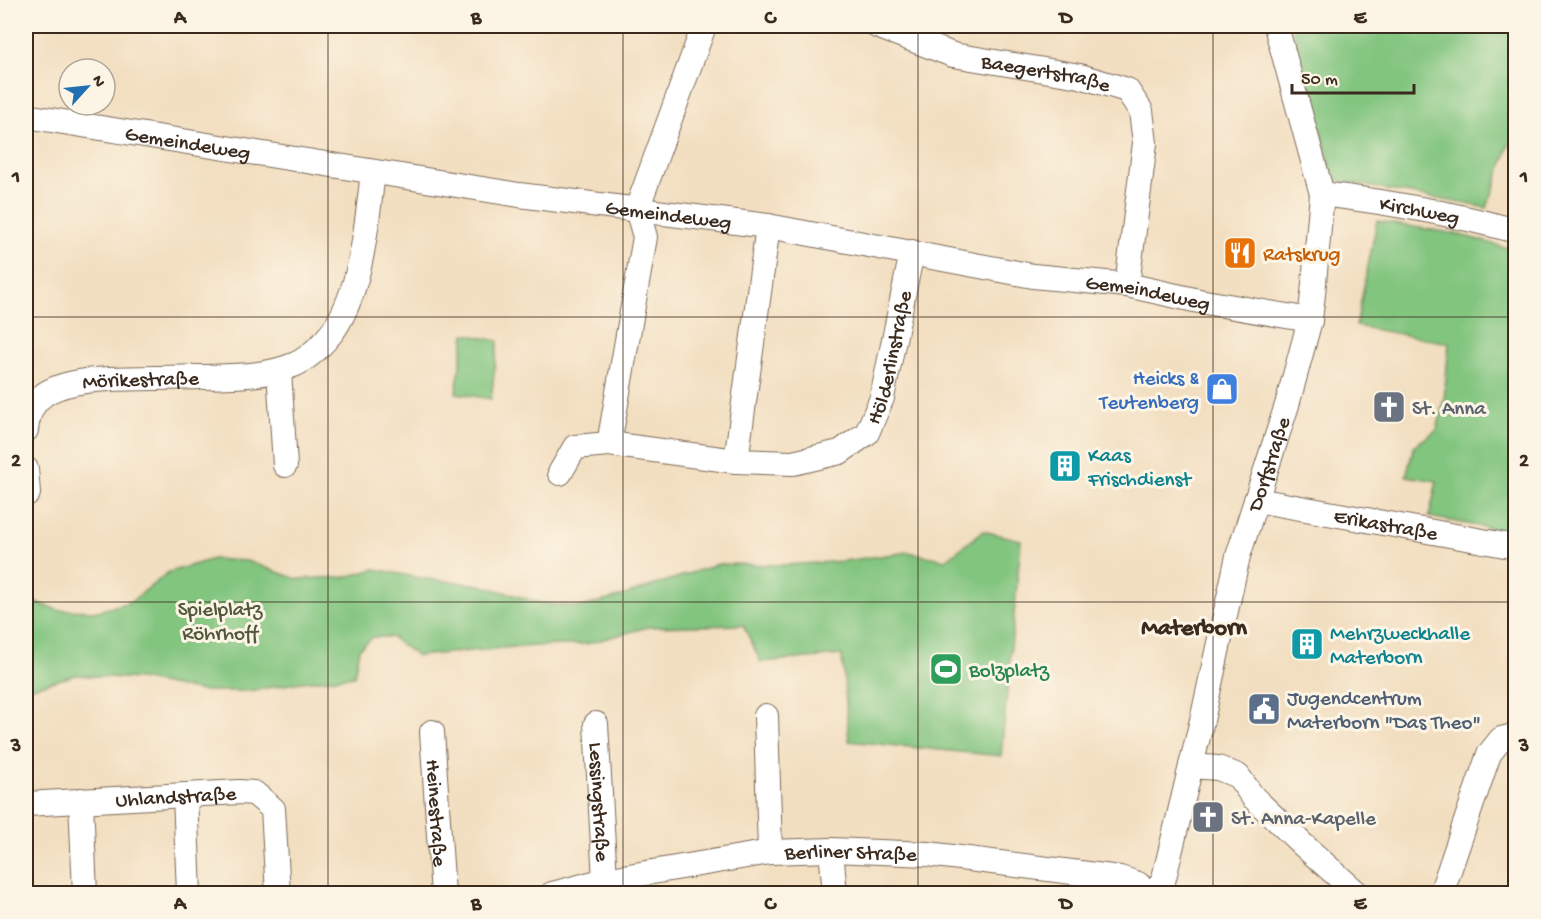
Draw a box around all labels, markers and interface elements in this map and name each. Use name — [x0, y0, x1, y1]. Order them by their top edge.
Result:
text: A — [173, 8, 188, 31]
text: B — [470, 8, 482, 31]
text: C — [764, 8, 778, 31]
text: D — [1057, 8, 1073, 31]
text: E — [1354, 8, 1368, 31]
street label: Baegertstraße — [978, 51, 1114, 101]
north arrow — [57, 57, 117, 117]
scale bar — [1292, 57, 1414, 95]
text: 50 m — [1301, 70, 1338, 91]
text: N — [86, 73, 108, 91]
street label: Gemeindeweg — [123, 123, 252, 168]
text: 1 — [11, 167, 20, 190]
text: 1 — [1519, 167, 1528, 190]
street label: Kirchweg — [1377, 193, 1461, 233]
street label: Gemeindeweg — [604, 197, 733, 237]
restaurant icon: Ratskrug — [1222, 235, 1258, 271]
place label: Ratskrug — [1263, 244, 1341, 269]
street label: Gemeindeweg — [1084, 272, 1212, 319]
street label: Hölderlinstraße — [863, 288, 920, 429]
street label: Mörikestraße — [81, 368, 200, 397]
place label: Heicks & Teutenberg — [1099, 368, 1199, 417]
shop icon: Heicks & Teutenberg — [1204, 371, 1240, 407]
church icon: St. Anna — [1371, 389, 1407, 425]
place label: St. Anna — [1412, 398, 1487, 423]
street label: Dorfstraße — [1244, 413, 1299, 517]
place label: Kaas Frischdienst — [1087, 445, 1193, 494]
building icon: Kaas Frischdienst — [1047, 448, 1083, 484]
text: 2 — [11, 451, 21, 474]
text: 2 — [1519, 451, 1529, 474]
street label: Erikastraße — [1331, 505, 1440, 549]
park label: Spielplatz Röhrhoff — [178, 599, 263, 648]
district label: Materborn — [1141, 615, 1247, 644]
place label: Mehrzweckhalle Materborn — [1330, 623, 1471, 672]
building icon: Mehrzweckhalle Materborn — [1289, 626, 1325, 662]
sports icon: Bolzplatz — [928, 651, 964, 687]
place label: Bolzplatz — [968, 660, 1050, 685]
place label: Jugendcentrum Materborn "Das Theo" — [1287, 688, 1481, 737]
public building icon: Jugendcentrum Materborn "Das Theo" — [1246, 691, 1282, 727]
text: 3 — [10, 736, 21, 759]
text: 3 — [1518, 736, 1529, 759]
street label: Lessingstraße — [581, 742, 613, 864]
street label: Heinestraße — [418, 759, 450, 869]
street label: Uhlandstraße — [115, 783, 238, 815]
church icon: St. Anna-Kapelle — [1190, 799, 1226, 835]
place label: St. Anna-Kapelle — [1231, 808, 1377, 833]
street label: Berliner Straße — [783, 841, 919, 870]
text: A — [173, 894, 188, 917]
text: B — [470, 894, 482, 917]
text: C — [764, 894, 778, 917]
text: D — [1057, 894, 1073, 917]
text: E — [1354, 894, 1368, 917]

